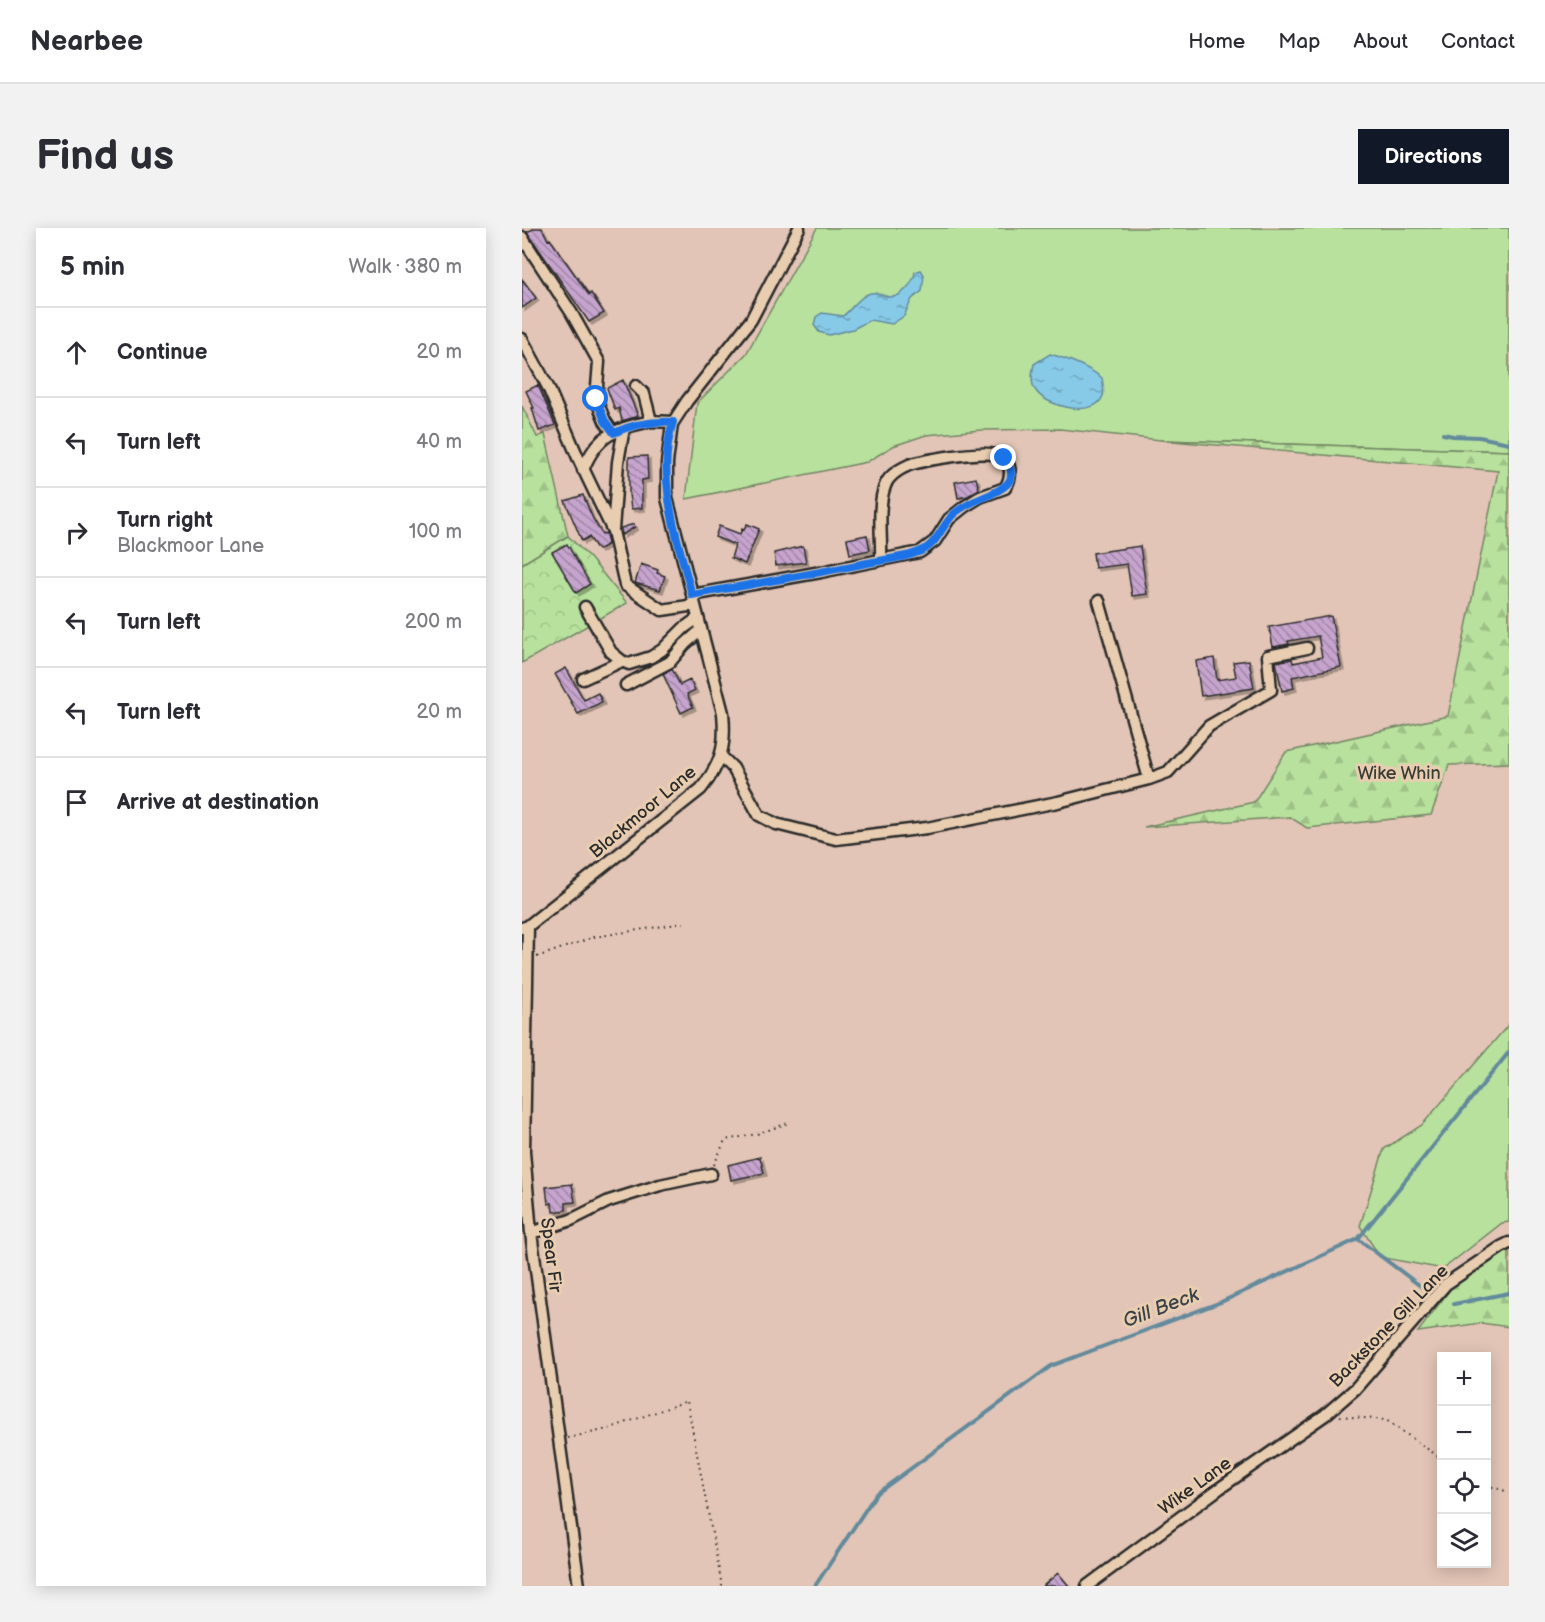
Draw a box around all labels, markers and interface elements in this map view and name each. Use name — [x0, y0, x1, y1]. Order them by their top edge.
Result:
text: Nearbee — [30, 25, 143, 58]
text: Home — [1188, 29, 1245, 54]
text: Map — [1278, 29, 1320, 54]
text: About — [1353, 29, 1408, 54]
text: Contact — [1441, 29, 1515, 54]
button: Directions — [1358, 129, 1509, 184]
text: Find us — [36, 131, 174, 182]
text: 5 min — [60, 252, 125, 283]
text: Walk · 380 m — [349, 255, 462, 279]
icon: ahead — [60, 336, 93, 369]
text: Continue — [117, 339, 207, 366]
text: 20 m — [417, 340, 462, 364]
route start — [582, 385, 608, 411]
icon: left — [60, 426, 93, 459]
text: Turn left — [117, 429, 201, 456]
text: 40 m — [416, 430, 462, 454]
route end — [990, 444, 1016, 470]
text: Turn right — [117, 507, 213, 534]
icon: right — [60, 516, 93, 549]
text: 100 m — [409, 520, 462, 544]
text: Blackmoor Lane — [117, 534, 264, 558]
icon: left — [60, 606, 93, 639]
text: Turn left — [117, 609, 201, 636]
text: 200 m — [405, 610, 462, 634]
icon: left — [60, 696, 93, 729]
text: Turn left — [117, 699, 201, 726]
text: 20 m — [417, 700, 462, 724]
street label: Blackmoor Lane — [586, 761, 701, 863]
park label: Wike Whin — [1357, 763, 1441, 784]
icon: arrive — [60, 786, 93, 819]
text: Arrive at destination — [117, 789, 319, 816]
street label: Spear Fir — [536, 1216, 566, 1294]
street label: Backstone Gill Lane — [1325, 1260, 1453, 1392]
water label: Gill Beck — [1120, 1282, 1203, 1333]
map controls — [1437, 1352, 1491, 1568]
button: + — [1437, 1352, 1491, 1406]
button: − — [1437, 1406, 1491, 1460]
street label: Wike Lane — [1155, 1452, 1236, 1519]
button: locate — [1437, 1460, 1491, 1514]
button: layers — [1437, 1514, 1491, 1568]

